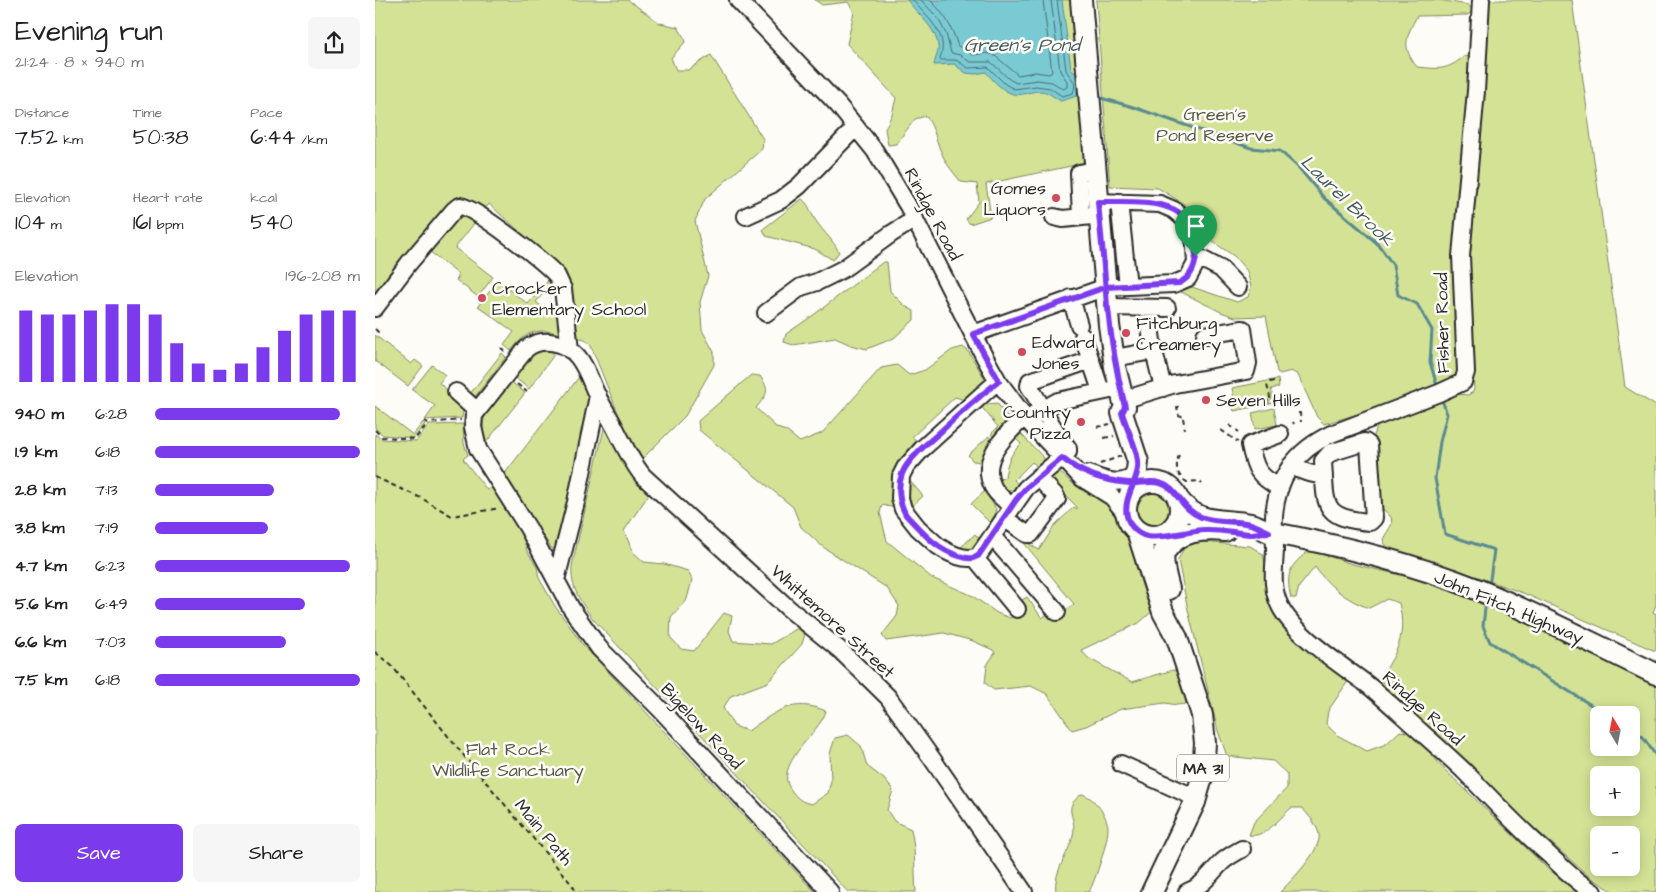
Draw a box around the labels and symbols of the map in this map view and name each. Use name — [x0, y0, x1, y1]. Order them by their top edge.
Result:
water label: Green's Pond — [964, 32, 1084, 59]
park label: Green's Pond Reserve — [1156, 102, 1274, 148]
water label: Laurel Brook — [1294, 149, 1400, 253]
street label: Rindge Road — [897, 164, 967, 265]
place label: Gomes Liquors — [983, 176, 1046, 222]
marker: Gomes Liquors — [1050, 192, 1062, 204]
pin — [1175, 205, 1217, 256]
street label: Fisher Road — [1429, 272, 1456, 374]
place label: Crocker Elementary School — [492, 276, 647, 323]
marker: Crocker Elementary School — [476, 292, 488, 304]
place label: Fitchburg Creamery — [1136, 311, 1221, 358]
marker: Fitchburg Creamery — [1120, 327, 1132, 339]
place label: Edward Jones — [1032, 330, 1095, 376]
marker: Edward Jones — [1016, 346, 1028, 358]
place label: Seven Hills — [1216, 388, 1301, 413]
marker: Seven Hills — [1200, 394, 1212, 406]
place label: Country Pizza — [1003, 400, 1071, 446]
marker: Country Pizza — [1075, 416, 1087, 428]
street label: Whittemore Street — [765, 559, 901, 684]
street label: John Fitch Highway — [1430, 565, 1588, 651]
street label: Rindge Road — [1376, 665, 1469, 752]
street label: Bigelow Road — [654, 677, 748, 776]
north arrow — [1590, 706, 1640, 756]
park label: Flat Rock Wildlife Sanctuary — [432, 737, 584, 784]
road number: MA 31 — [1177, 754, 1229, 781]
street label: Main Path — [508, 794, 579, 871]

